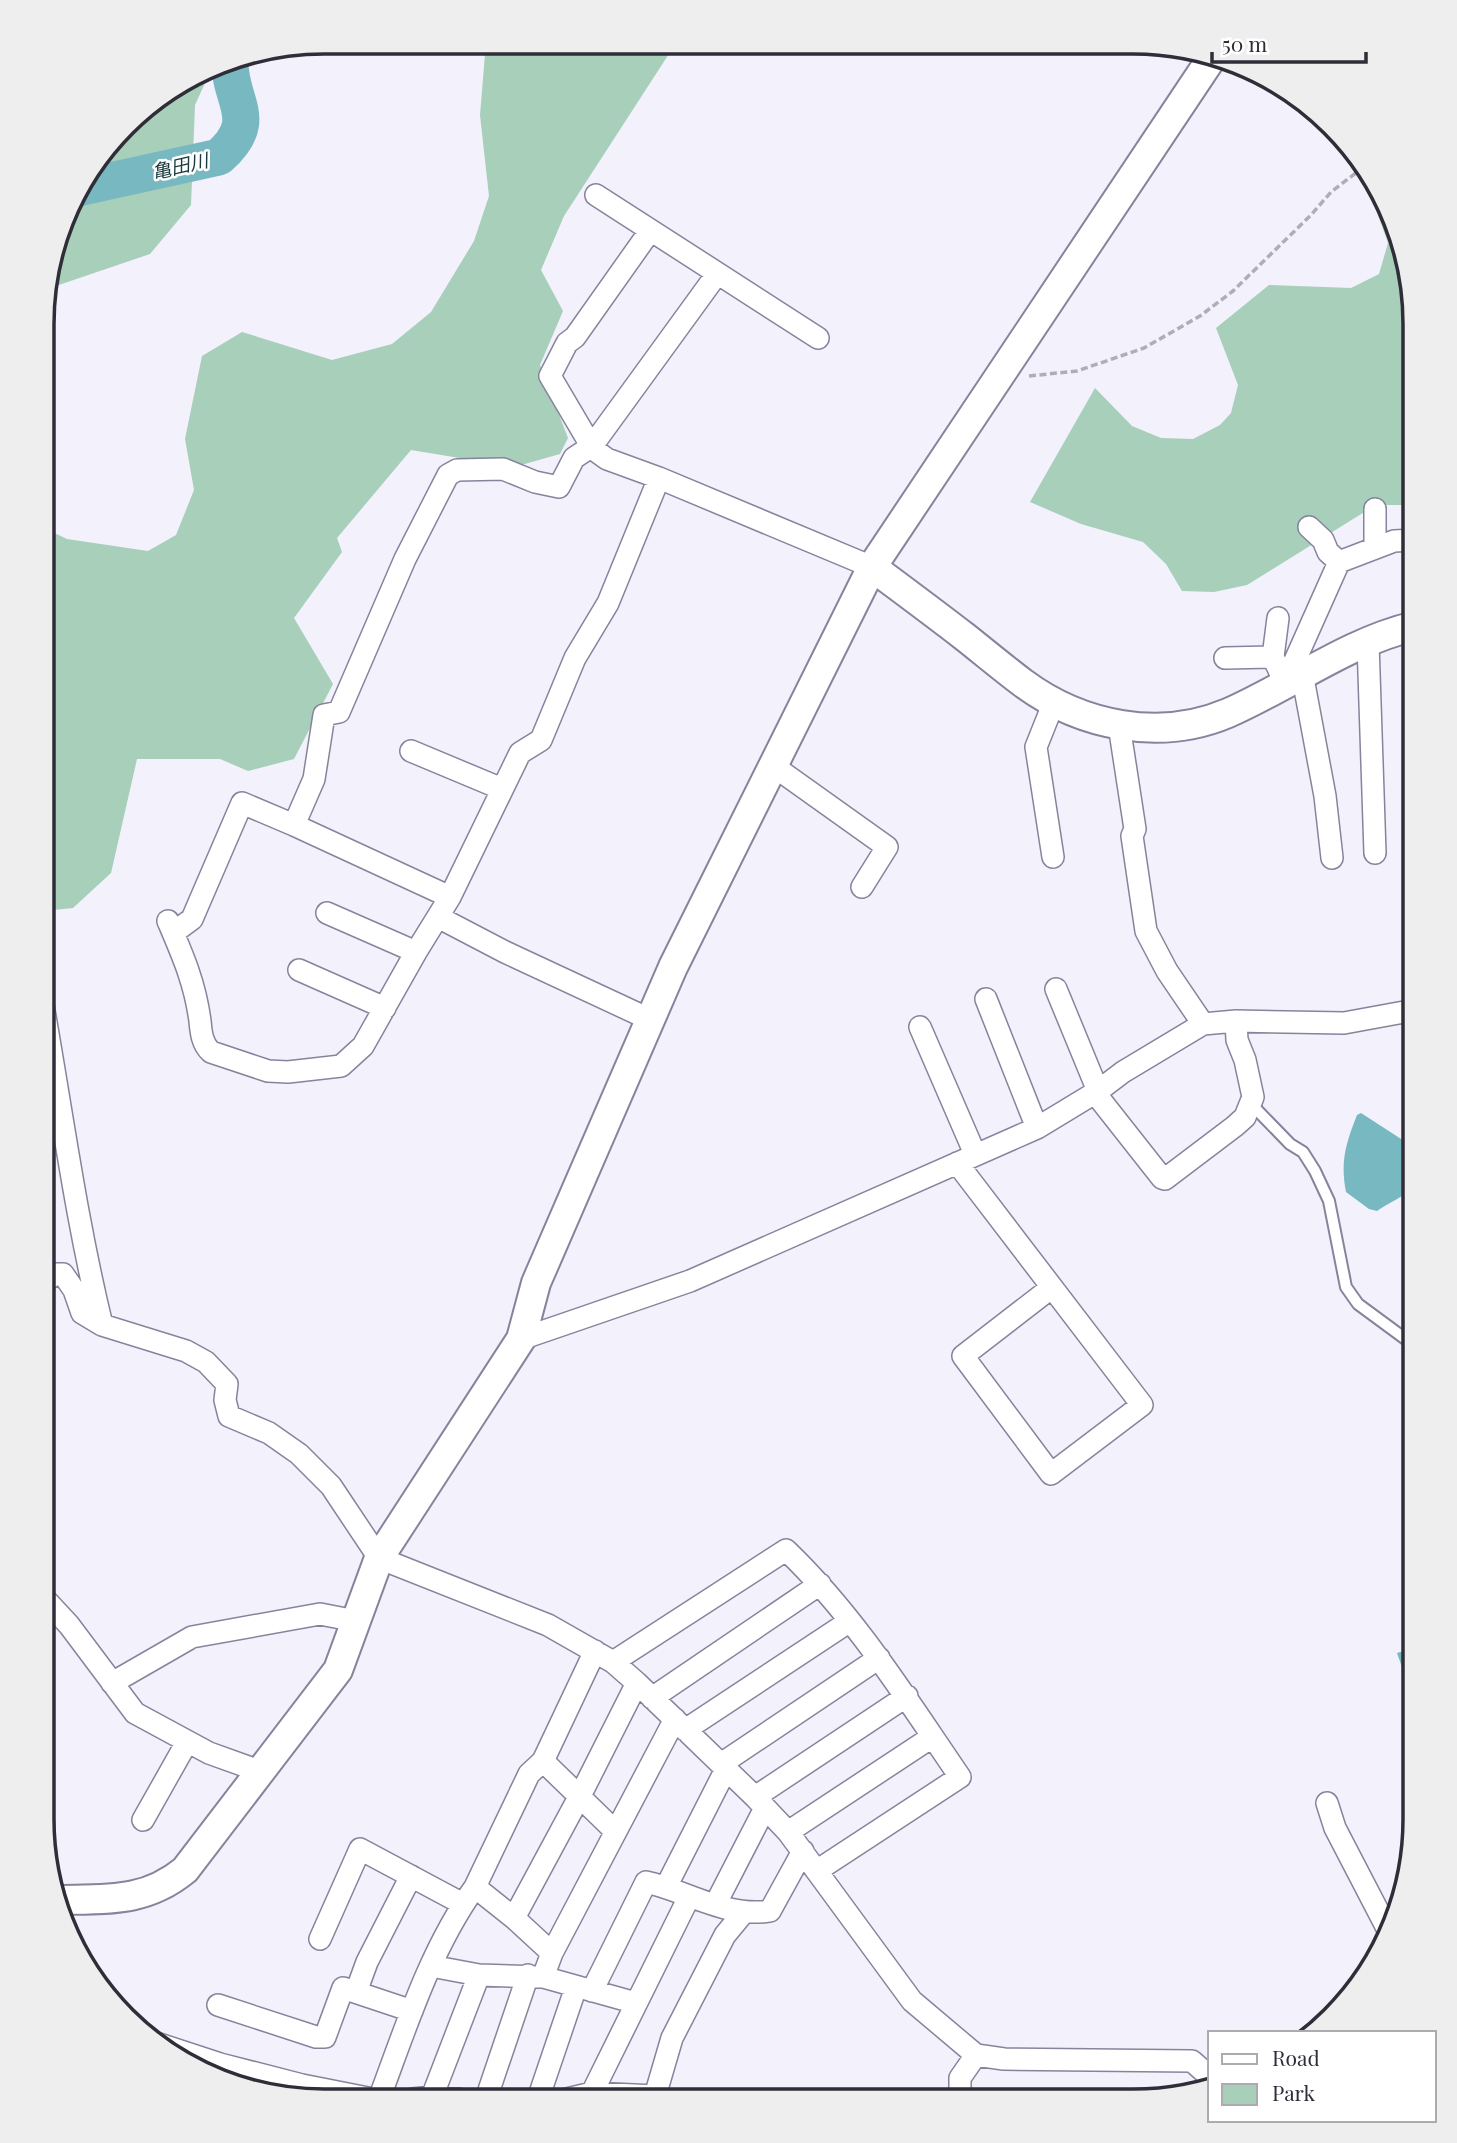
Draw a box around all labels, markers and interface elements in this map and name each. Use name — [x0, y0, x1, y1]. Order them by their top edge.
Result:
scale bar — [1212, 21, 1366, 65]
text: 50 m — [1222, 29, 1268, 57]
water label: 亀田川 — [149, 145, 212, 184]
legend — [1208, 2031, 1436, 2122]
text: Road — [1272, 2043, 1320, 2071]
text: Park — [1272, 2078, 1316, 2106]

